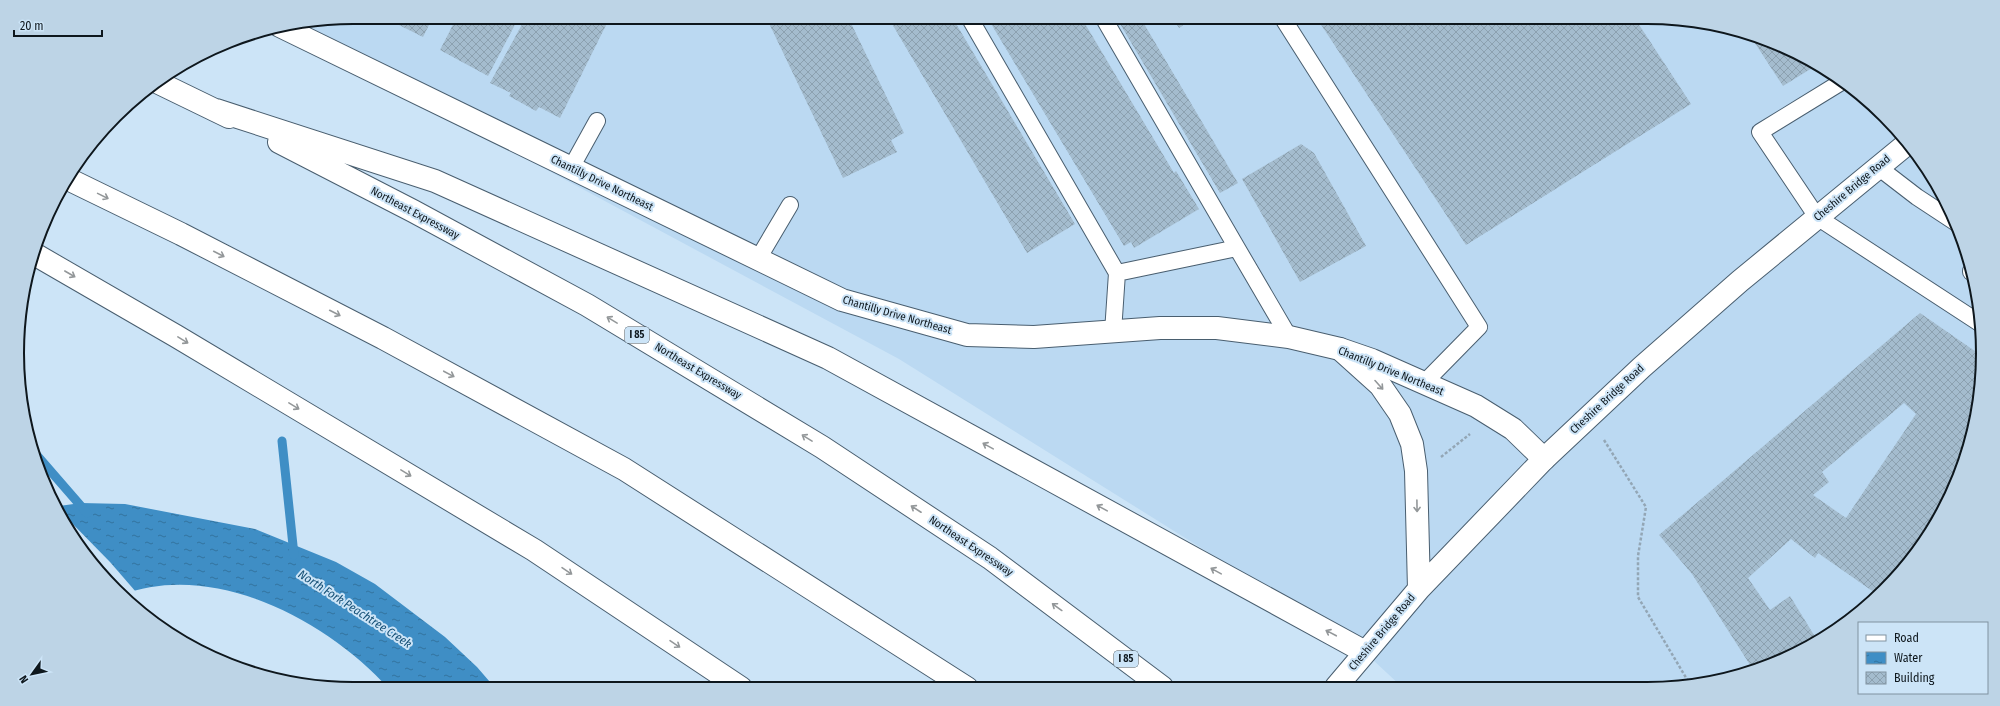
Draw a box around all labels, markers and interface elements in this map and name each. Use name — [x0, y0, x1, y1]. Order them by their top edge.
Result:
scale bar — [14, 12, 102, 38]
text: 20 m — [20, 19, 44, 33]
street label: Chantilly Drive Northeast — [549, 152, 656, 214]
street label: Cheshire Bridge Road — [1811, 152, 1893, 224]
street label: Northeast Expressway — [368, 184, 462, 242]
one-way arrow — [96, 193, 108, 200]
one-way arrow — [213, 250, 225, 258]
one-way arrow — [64, 271, 76, 279]
street label: Chantilly Drive Northeast — [841, 293, 953, 337]
one-way arrow — [328, 310, 340, 318]
one-way arrow — [606, 315, 618, 323]
road number: I 85 — [625, 327, 649, 343]
one-way arrow — [177, 336, 189, 344]
street label: Northeast Expressway — [652, 340, 744, 402]
street label: Chantilly Drive Northeast — [1336, 344, 1446, 398]
street label: Cheshire Bridge Road — [1568, 362, 1646, 436]
one-way arrow — [443, 371, 455, 379]
one-way arrow — [1375, 380, 1384, 390]
one-way arrow — [288, 403, 300, 411]
one-way arrow — [801, 433, 813, 441]
one-way arrow — [983, 442, 995, 449]
one-way arrow — [400, 470, 412, 478]
one-way arrow — [1413, 499, 1420, 512]
one-way arrow — [1097, 504, 1109, 512]
one-way arrow — [911, 505, 922, 513]
street label: Northeast Expressway — [927, 513, 1016, 579]
one-way arrow — [1211, 566, 1223, 574]
water label: North Fork Peachtree Creek — [296, 567, 414, 651]
one-way arrow — [561, 568, 573, 576]
street label: Cheshire Bridge Road — [1346, 591, 1418, 673]
one-way arrow — [1052, 603, 1063, 611]
legend — [1858, 622, 1988, 694]
one-way arrow — [1325, 629, 1337, 637]
text: Road — [1894, 631, 1919, 645]
one-way arrow — [669, 640, 680, 648]
road number: I 85 — [1114, 651, 1138, 667]
text: Water — [1894, 651, 1923, 665]
north arrow — [12, 654, 52, 694]
text: Building — [1894, 671, 1935, 685]
text: N — [17, 673, 31, 685]

